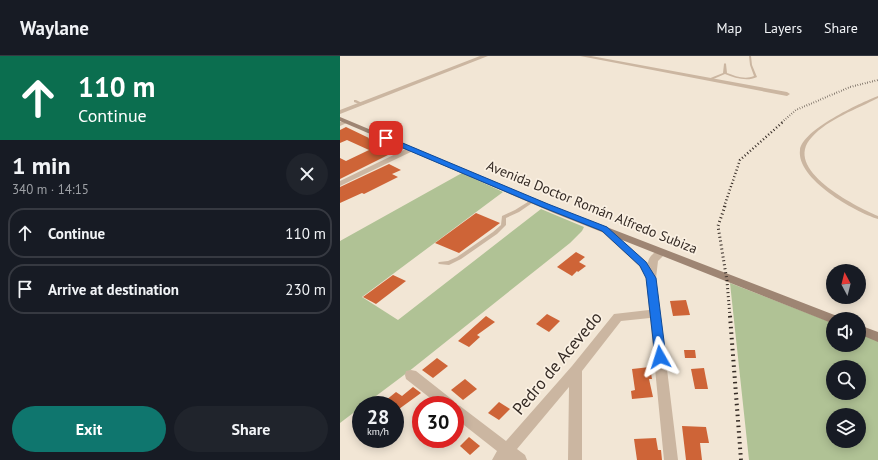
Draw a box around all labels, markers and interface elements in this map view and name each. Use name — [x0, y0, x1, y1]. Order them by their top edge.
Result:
text: Waylane — [20, 16, 89, 40]
text: Map — [716, 19, 742, 37]
text: Layers — [764, 19, 802, 37]
text: Share — [824, 19, 858, 37]
text: 110 m — [78, 68, 155, 105]
icon: ahead — [12, 72, 64, 124]
text: Continue — [78, 104, 147, 127]
pin — [369, 121, 403, 155]
icon: arrive — [375, 127, 397, 149]
text: 1 min — [12, 150, 71, 181]
button: close — [286, 153, 328, 195]
street label: Avenida Doctor Román Alfredo Subiza — [484, 156, 700, 258]
text: 340 m · 14:15 — [12, 181, 89, 198]
icon: ahead — [14, 222, 36, 244]
text: Continue — [48, 224, 105, 243]
text: 110 m — [285, 224, 326, 243]
north arrow — [826, 264, 866, 304]
map controls — [826, 264, 866, 448]
icon: arrive — [14, 278, 36, 300]
text: Arrive at destination — [48, 280, 179, 299]
text: 230 m — [285, 280, 326, 299]
street label: Pedro de Acevedo — [507, 307, 607, 419]
button: sound — [826, 312, 866, 352]
position arrow — [639, 336, 681, 378]
button: search — [826, 360, 866, 400]
speed limit sign: 30 — [412, 396, 464, 448]
text: 28 — [367, 404, 389, 430]
button: Exit — [12, 406, 166, 452]
button: Share — [174, 406, 328, 452]
button: layers — [826, 408, 866, 448]
text: km/h — [367, 425, 389, 438]

